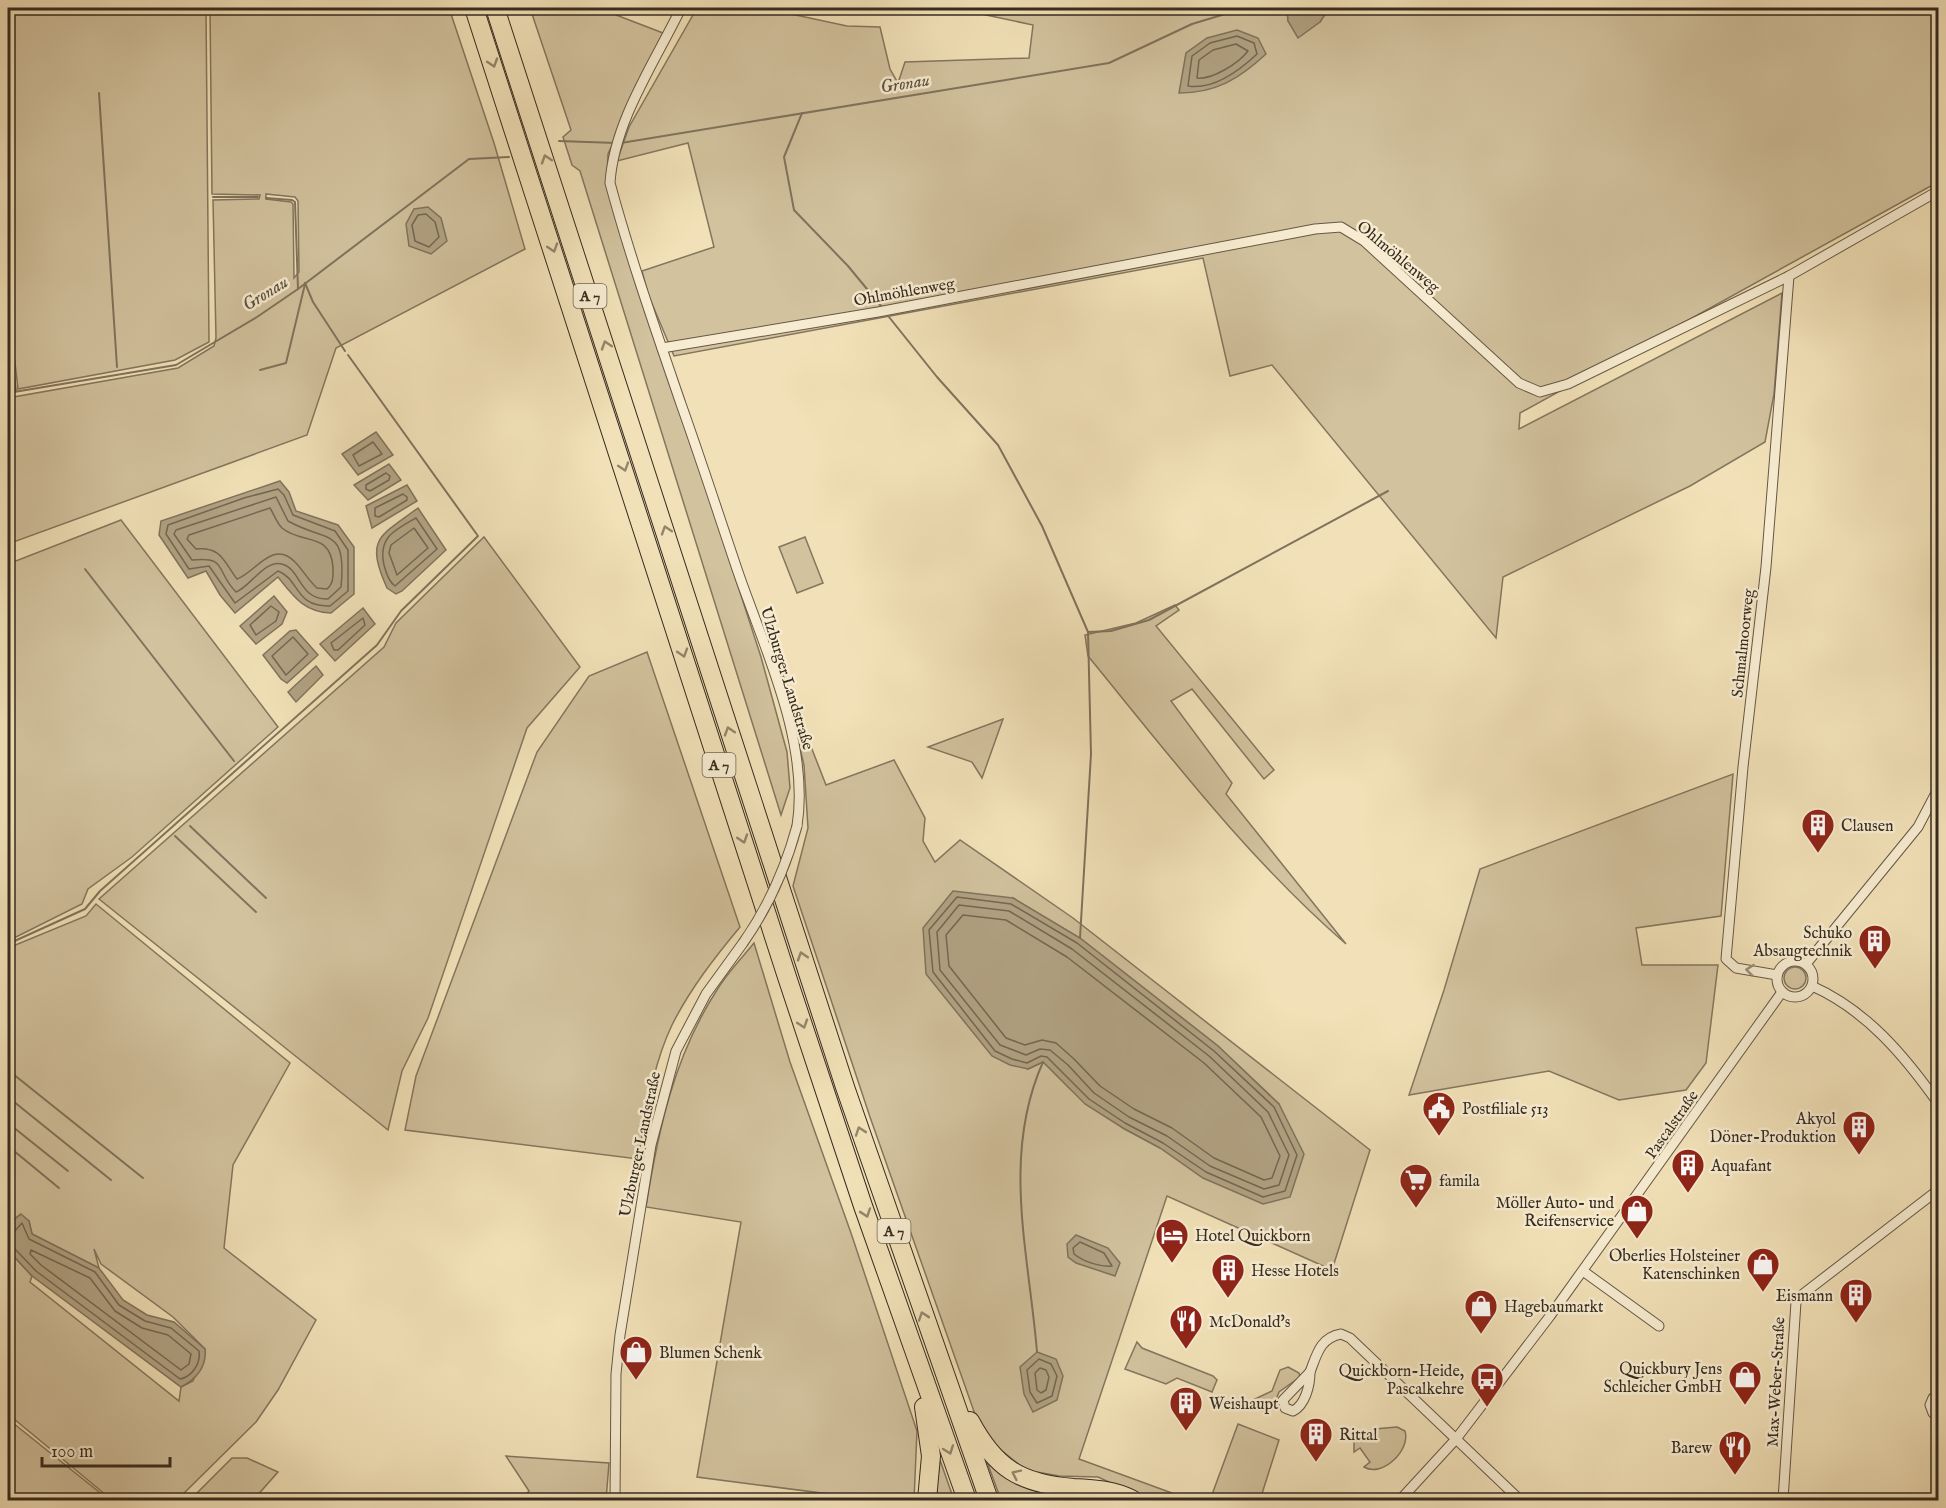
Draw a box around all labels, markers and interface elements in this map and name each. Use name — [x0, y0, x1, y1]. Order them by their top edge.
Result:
one-way arrow — [486, 57, 498, 68]
water label: Gronau — [879, 69, 932, 100]
one-way arrow — [541, 154, 553, 165]
street label: Ohlmöhlenweg — [1352, 217, 1443, 298]
one-way arrow — [546, 242, 559, 253]
water label: Gronau — [239, 271, 293, 317]
street label: Ohlmöhlenweg — [852, 274, 957, 312]
road number: A 7 — [574, 284, 606, 308]
one-way arrow — [600, 340, 613, 351]
one-way arrow — [617, 461, 629, 472]
one-way arrow — [661, 525, 673, 536]
street label: Schmalmoorweg — [1728, 588, 1760, 699]
street label: Ulzburger Landstraße — [755, 605, 817, 752]
one-way arrow — [676, 647, 688, 658]
one-way arrow — [724, 726, 737, 737]
road number: A 7 — [702, 753, 736, 777]
building icon: Clausen — [1800, 807, 1836, 854]
place label: Clausen — [1841, 817, 1894, 837]
one-way arrow — [735, 833, 748, 844]
building icon: Schuko Absaugtechnik — [1857, 923, 1893, 970]
place label: Schuko Absaugtechnik — [1752, 924, 1852, 962]
one-way arrow — [797, 951, 810, 962]
one-way arrow — [1745, 964, 1754, 977]
one-way arrow — [796, 1018, 808, 1029]
street label: Ulzburger Landstraße — [616, 1070, 666, 1219]
street label: Pascalstraße — [1642, 1087, 1704, 1163]
public building icon: Postfiliale 513 — [1421, 1090, 1457, 1137]
place label: Postfiliale 513 — [1462, 1100, 1548, 1120]
building icon: Akyol Döner-Produktion — [1841, 1109, 1877, 1156]
place label: Akyol Döner-Produktion — [1709, 1110, 1837, 1148]
one-way arrow — [854, 1126, 867, 1137]
building icon: Aquafant — [1670, 1147, 1706, 1194]
place label: Aquafant — [1710, 1157, 1772, 1177]
supermarket icon: famila — [1398, 1162, 1434, 1209]
place label: famila — [1439, 1172, 1480, 1192]
shop icon: Möller Auto- und Reifenservice — [1619, 1193, 1655, 1240]
place label: Möller Auto- und Reifenservice — [1496, 1194, 1614, 1232]
one-way arrow — [858, 1207, 871, 1218]
hotel icon: Hotel Quickborn — [1154, 1217, 1190, 1264]
road number: A 7 — [878, 1219, 910, 1243]
place label: Hotel Quickborn — [1195, 1227, 1311, 1247]
shop icon: Oberlies Holsteiner Katenschinken — [1745, 1246, 1781, 1293]
place label: Oberlies Holsteiner Katenschinken — [1609, 1247, 1740, 1285]
building icon: Hesse Hotels — [1210, 1252, 1246, 1299]
place label: Hesse Hotels — [1251, 1262, 1339, 1282]
building icon: Eismann — [1838, 1277, 1874, 1324]
place label: Eismann — [1776, 1287, 1833, 1307]
shop icon: Hagebaumarkt — [1463, 1288, 1499, 1335]
place label: Hagebaumarkt — [1504, 1298, 1604, 1318]
restaurant icon: McDonald's — [1168, 1303, 1204, 1350]
one-way arrow — [918, 1311, 930, 1321]
place label: McDonald's — [1209, 1313, 1291, 1333]
street label: Max-Weber-Straße — [1764, 1317, 1790, 1448]
shop icon: Blumen Schenk — [618, 1334, 654, 1381]
place label: Blumen Schenk — [659, 1344, 762, 1364]
shop icon: Quickbury Jens Schleicher GmbH — [1727, 1359, 1763, 1406]
place label: Quickbury Jens Schleicher GmbH — [1603, 1360, 1722, 1398]
bus stop icon: Quickborn-Heide, Pascalkehre — [1469, 1361, 1505, 1408]
place label: Quickborn-Heide, Pascalkehre — [1339, 1362, 1464, 1400]
building icon: Weishaupt — [1168, 1385, 1204, 1432]
place label: Weishaupt — [1209, 1395, 1279, 1415]
building icon: Rittal — [1298, 1416, 1334, 1463]
place label: Rittal — [1339, 1426, 1378, 1446]
restaurant icon: Barew — [1717, 1429, 1753, 1476]
scale bar — [42, 1430, 170, 1468]
place label: Barew — [1671, 1439, 1712, 1459]
text: 100 m — [51, 1441, 93, 1464]
one-way arrow — [942, 1444, 955, 1455]
one-way arrow — [1011, 1470, 1022, 1482]

